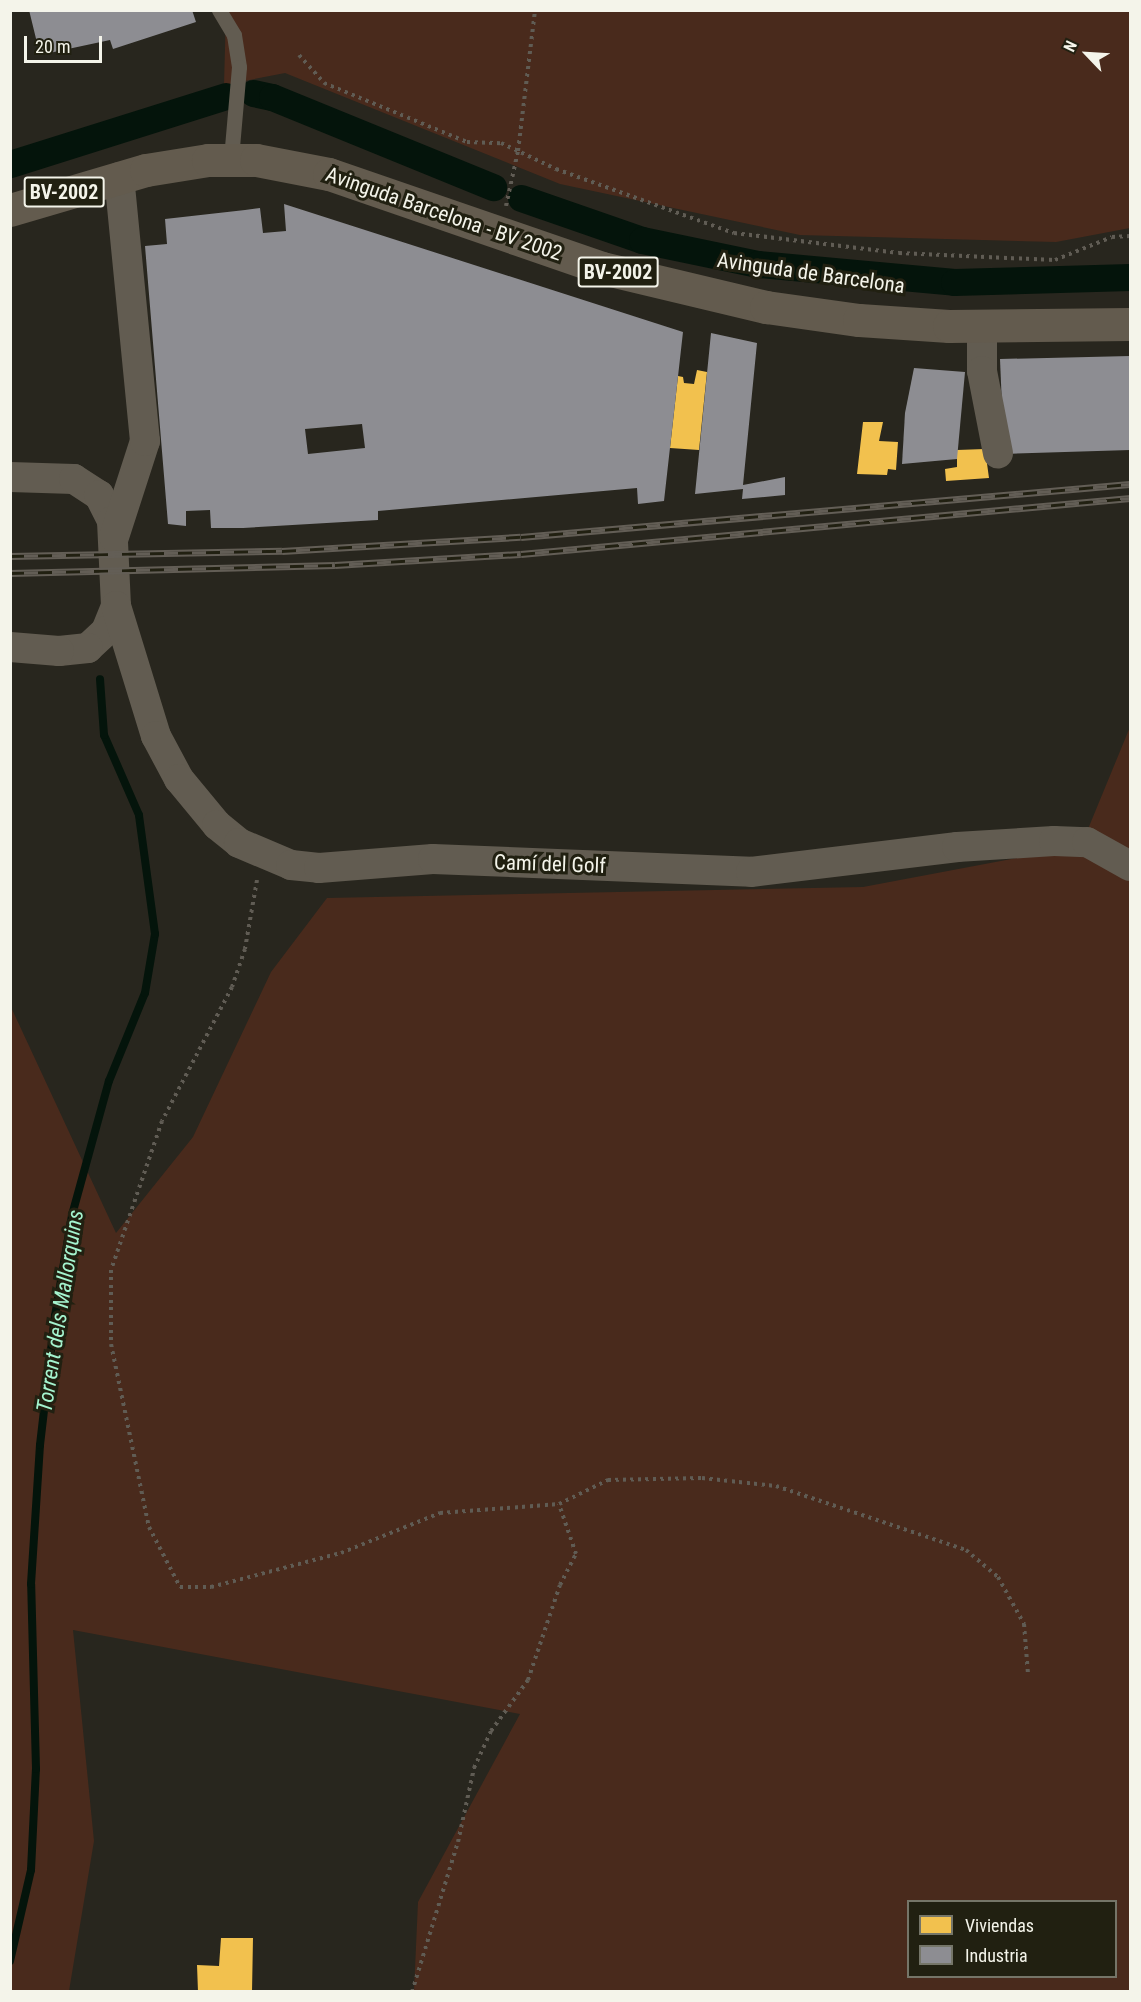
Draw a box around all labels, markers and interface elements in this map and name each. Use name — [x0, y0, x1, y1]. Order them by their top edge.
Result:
scale bar — [27, 24, 105, 62]
north arrow — [1057, 24, 1117, 84]
text: 20 m — [35, 36, 70, 57]
text: N — [1060, 38, 1081, 55]
street label: Avinguda Barcelona - BV 2002 — [322, 162, 566, 266]
road number: BV-2002 — [23, 175, 104, 209]
street label: Avinguda de Barcelona — [716, 247, 906, 299]
road number: BV-2002 — [578, 255, 658, 289]
street label: Camí del Golf — [494, 849, 606, 879]
water label: Torrent dels Mallorquins — [31, 1208, 89, 1414]
legend — [907, 1900, 1117, 1978]
text: Viviendas — [965, 1915, 1034, 1936]
text: Industria — [965, 1945, 1028, 1966]

